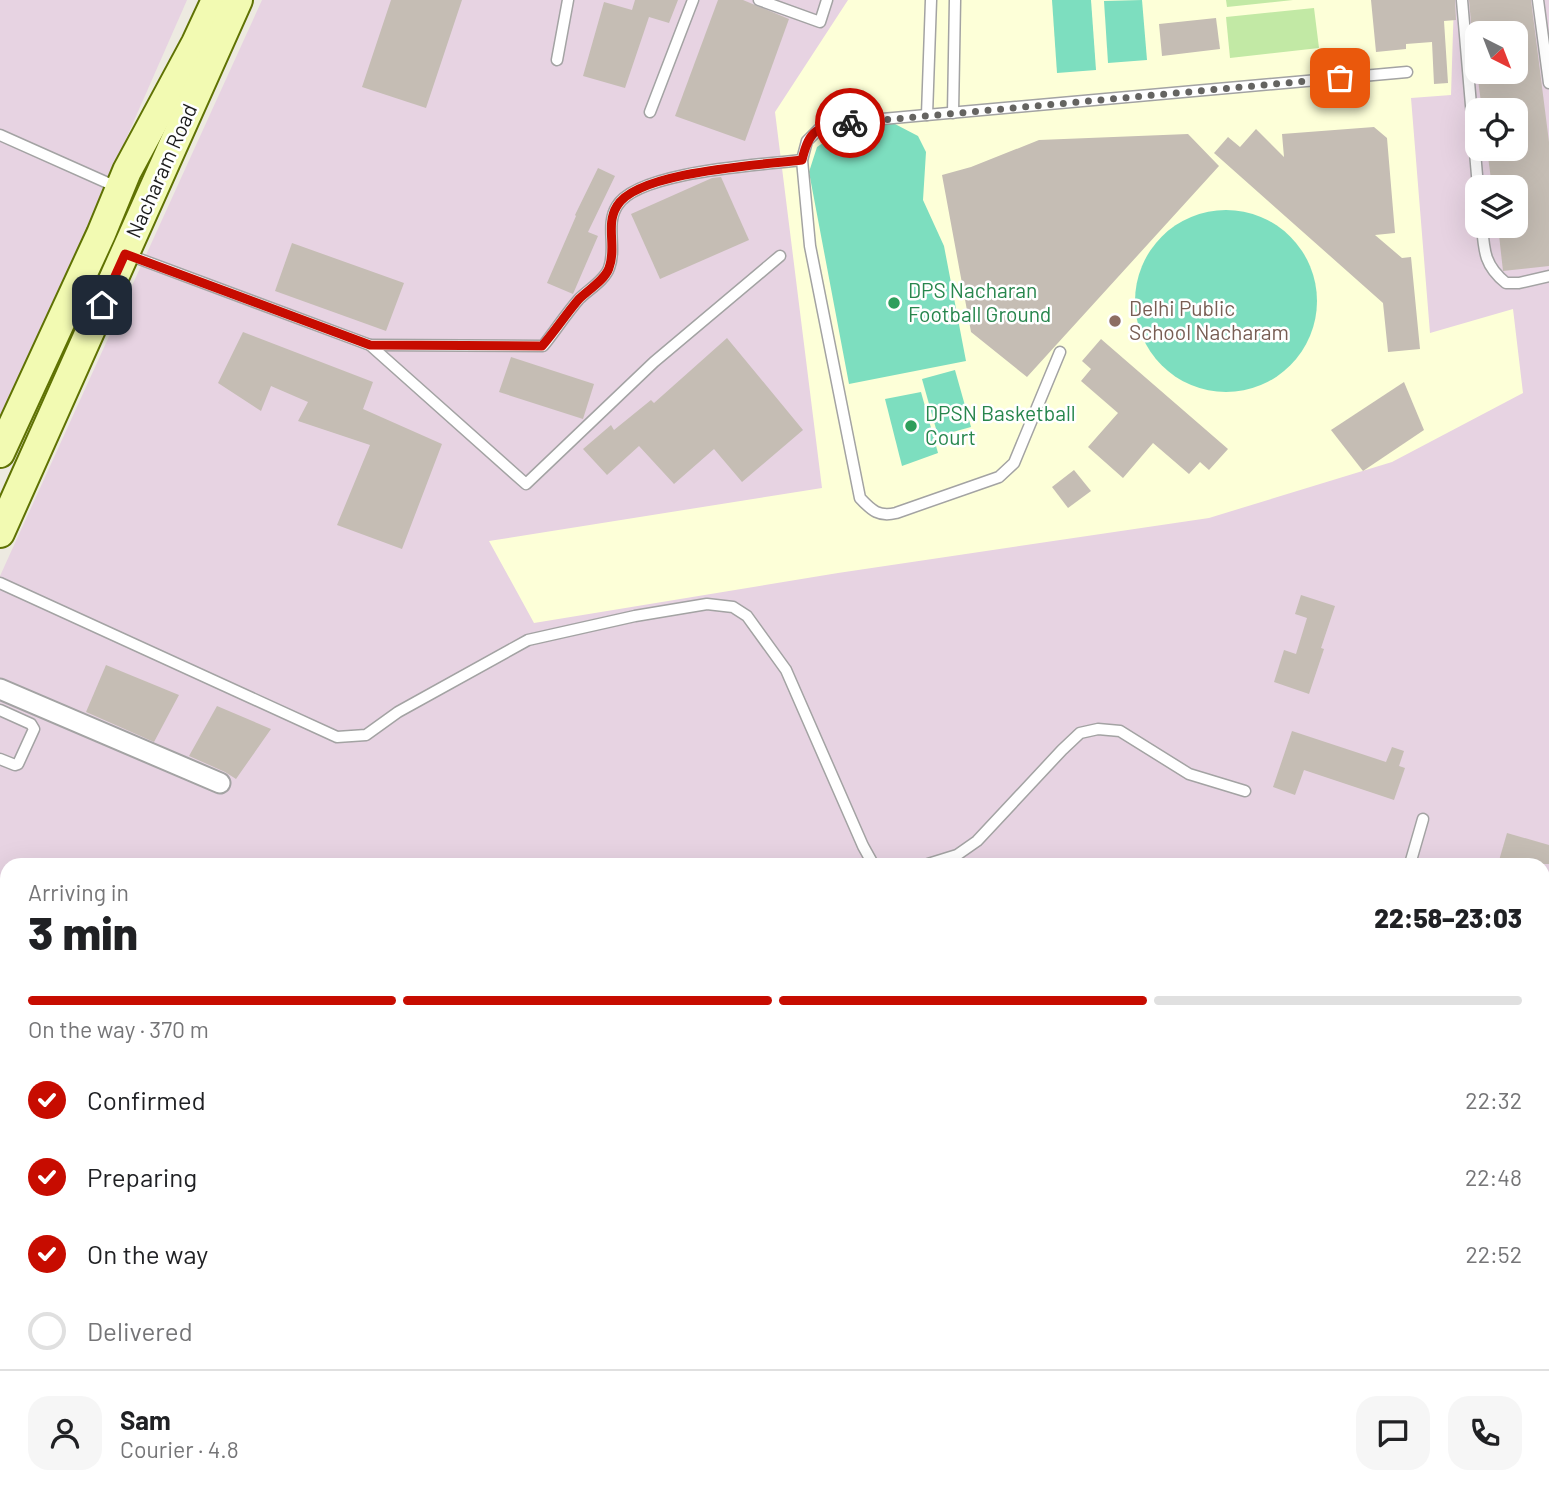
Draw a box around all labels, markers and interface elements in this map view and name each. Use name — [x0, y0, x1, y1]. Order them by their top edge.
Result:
north arrow — [1465, 21, 1528, 84]
map controls — [1465, 21, 1528, 238]
pin — [1310, 48, 1370, 108]
icon: bag — [1321, 59, 1359, 97]
courier — [815, 88, 885, 158]
button: locate — [1465, 98, 1528, 161]
street label: Nacharam Road — [120, 99, 201, 241]
icon: bike — [831, 104, 869, 142]
button: layers — [1465, 175, 1528, 238]
pin — [72, 275, 132, 335]
place label: DPS Nacharan Football Ground — [908, 277, 1051, 326]
icon: home — [83, 286, 121, 324]
marker: DPS Nacharan Football Ground — [886, 295, 902, 311]
place label: Delhi Public School Nacharam — [1129, 295, 1289, 344]
marker: Delhi Public School Nacharam — [1107, 313, 1123, 329]
place label: DPSN Basketball Court — [925, 400, 1076, 449]
marker: DPSN Basketball Court — [903, 418, 919, 434]
text: Arriving in — [28, 878, 129, 906]
text: 22:58–23:03 — [1374, 902, 1522, 933]
text: 3 min — [28, 904, 138, 959]
text: On the way · 370 m — [28, 1015, 209, 1043]
icon: check — [28, 1081, 66, 1119]
text: Confirmed — [87, 1084, 206, 1115]
text: 22:32 — [1465, 1086, 1522, 1114]
icon: check — [28, 1158, 66, 1196]
text: Preparing — [87, 1161, 197, 1192]
text: 22:48 — [1465, 1163, 1522, 1191]
icon: check — [28, 1235, 66, 1273]
text: On the way — [87, 1238, 208, 1269]
text: 22:52 — [1465, 1240, 1522, 1268]
text: Delivered — [87, 1315, 193, 1346]
button: person — [28, 1396, 102, 1470]
button: chat — [1356, 1396, 1430, 1470]
button: phone — [1448, 1396, 1522, 1470]
text: Sam — [120, 1404, 171, 1435]
text: Courier · 4.8 — [120, 1435, 239, 1463]

